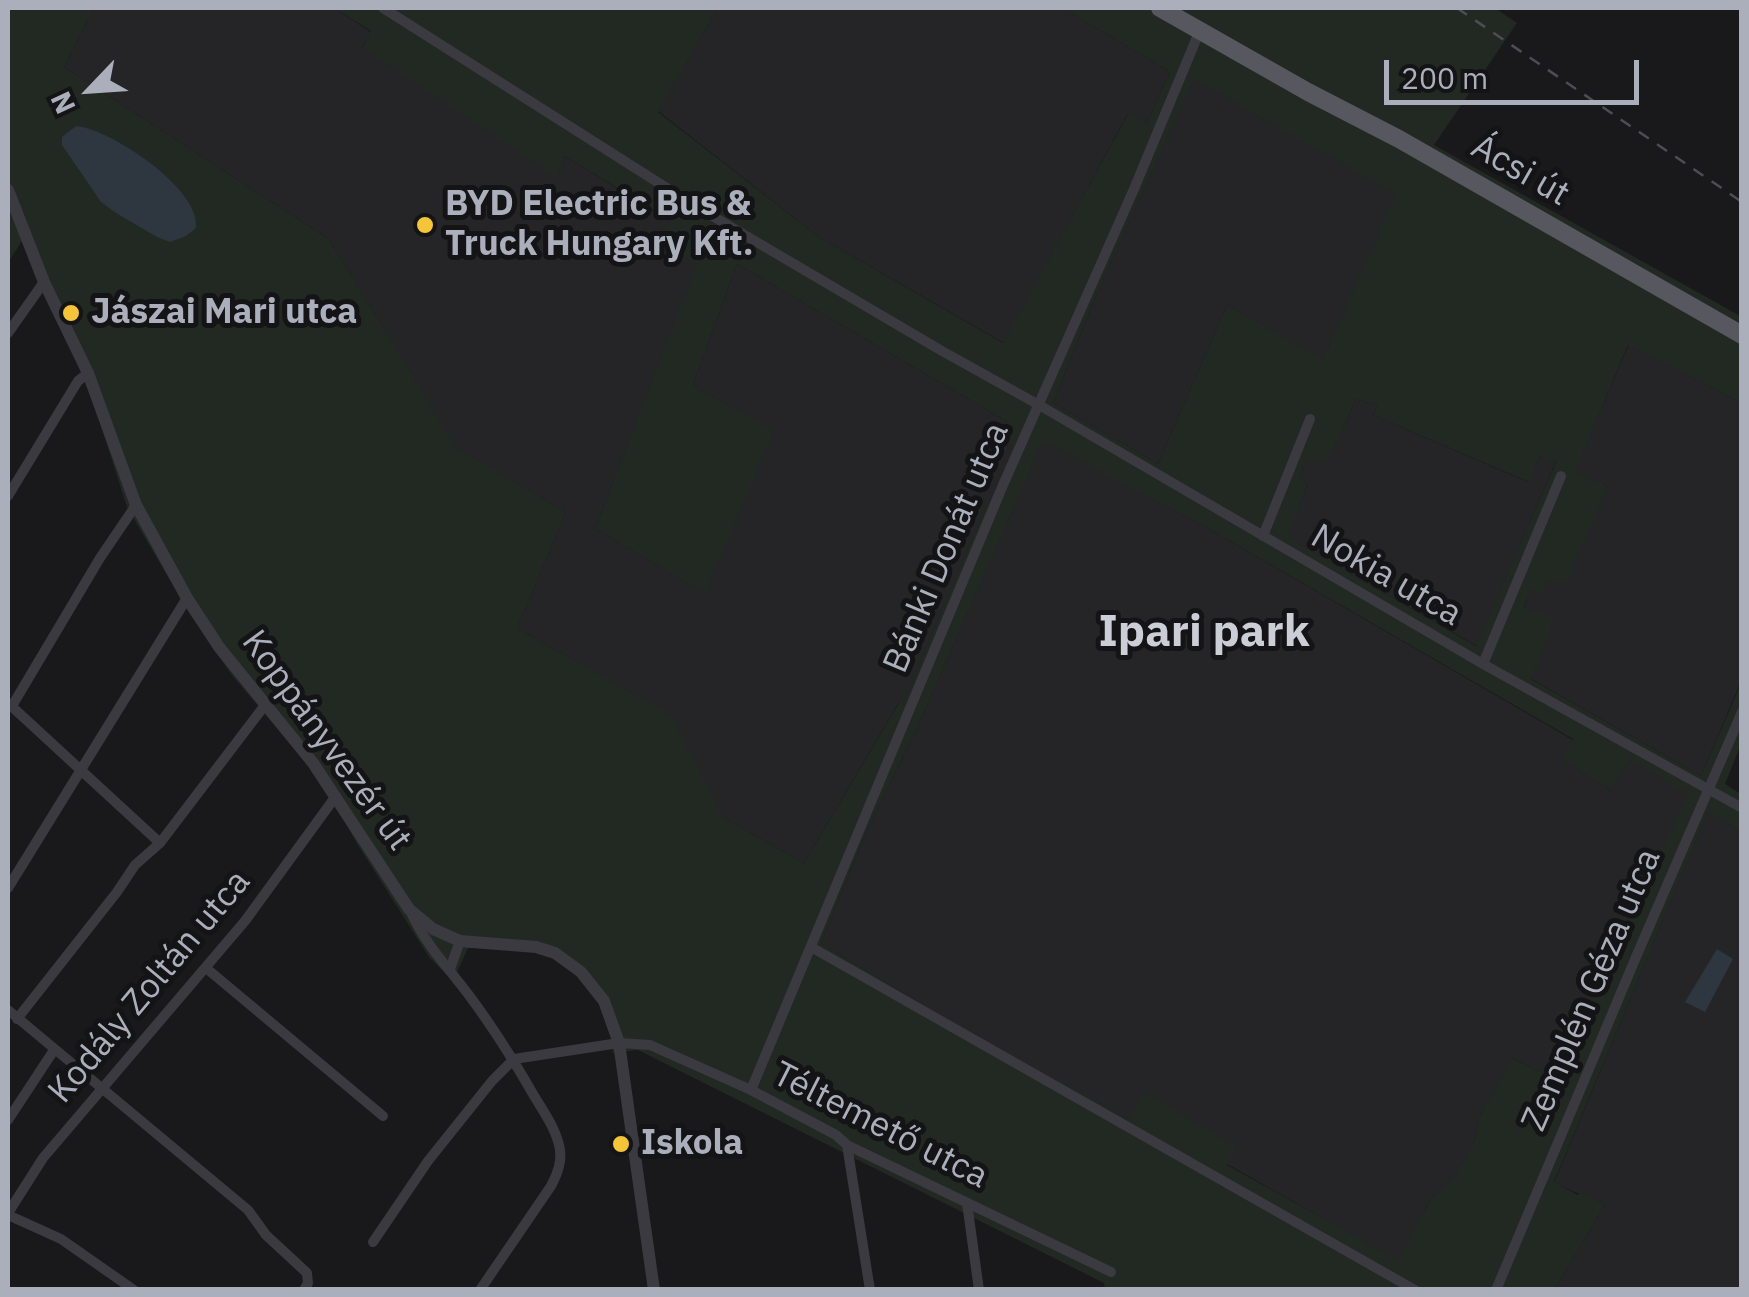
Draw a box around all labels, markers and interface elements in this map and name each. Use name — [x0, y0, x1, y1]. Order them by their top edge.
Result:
north arrow — [40, 40, 140, 140]
scale bar — [1389, 40, 1644, 102]
text: 200 m — [1401, 58, 1488, 97]
text: N — [41, 86, 83, 120]
street label: Ácsi út — [1463, 126, 1577, 216]
place label: BYD Electric Bus & Truck Hungary Kft. — [445, 184, 754, 266]
marker: BYD Electric Bus & Truck Hungary Kft. — [414, 214, 436, 236]
place label: Jászai Mari utca — [91, 292, 357, 334]
marker: Jászai Mari utca — [60, 302, 82, 324]
street label: Bánki Donát utca — [875, 417, 1019, 679]
street label: Nokia utca — [1303, 516, 1469, 636]
district label: Ipari park — [1098, 606, 1310, 660]
street label: Koppányvezér út — [232, 623, 420, 859]
street label: Zemplén Géza utca — [1514, 843, 1670, 1137]
street label: Kodály Zoltán utca — [40, 862, 260, 1112]
street label: Téltemető utca — [765, 1054, 995, 1198]
place label: Iskola — [641, 1123, 743, 1165]
marker: Iskola — [610, 1133, 632, 1155]

